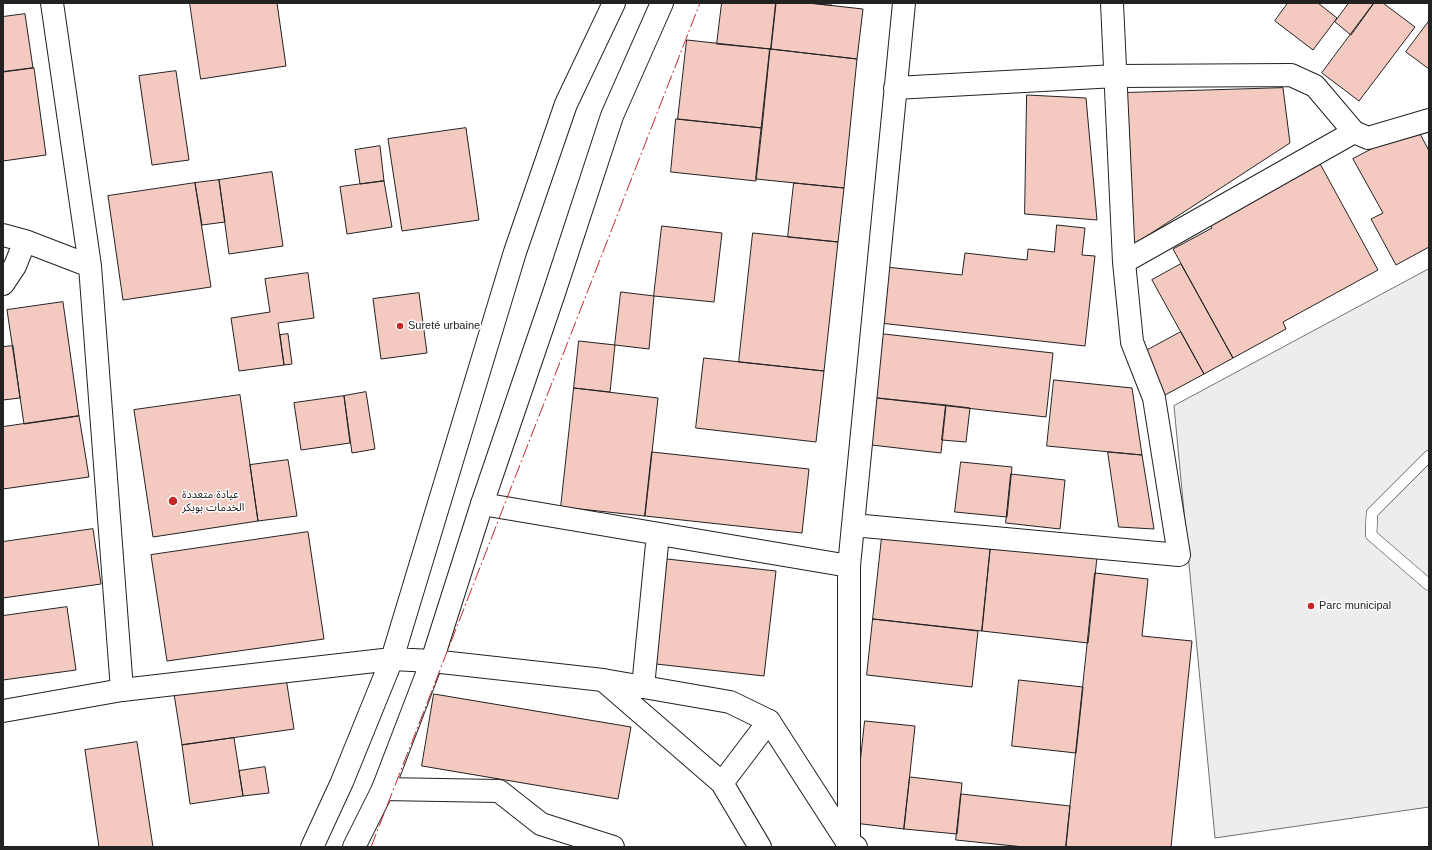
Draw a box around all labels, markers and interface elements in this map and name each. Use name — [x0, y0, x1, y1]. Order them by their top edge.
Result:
place label: Sureté urbaine — [408, 319, 480, 333]
marker: Sureté urbaine — [395, 321, 405, 331]
place label: عيادة متعددة الخدمات بوبكر — [182, 488, 244, 514]
marker: عيادة متعددة الخدمات بوبكر — [167, 495, 179, 507]
place label: Parc municipal — [1319, 599, 1391, 613]
marker: Parc municipal — [1306, 601, 1316, 611]

